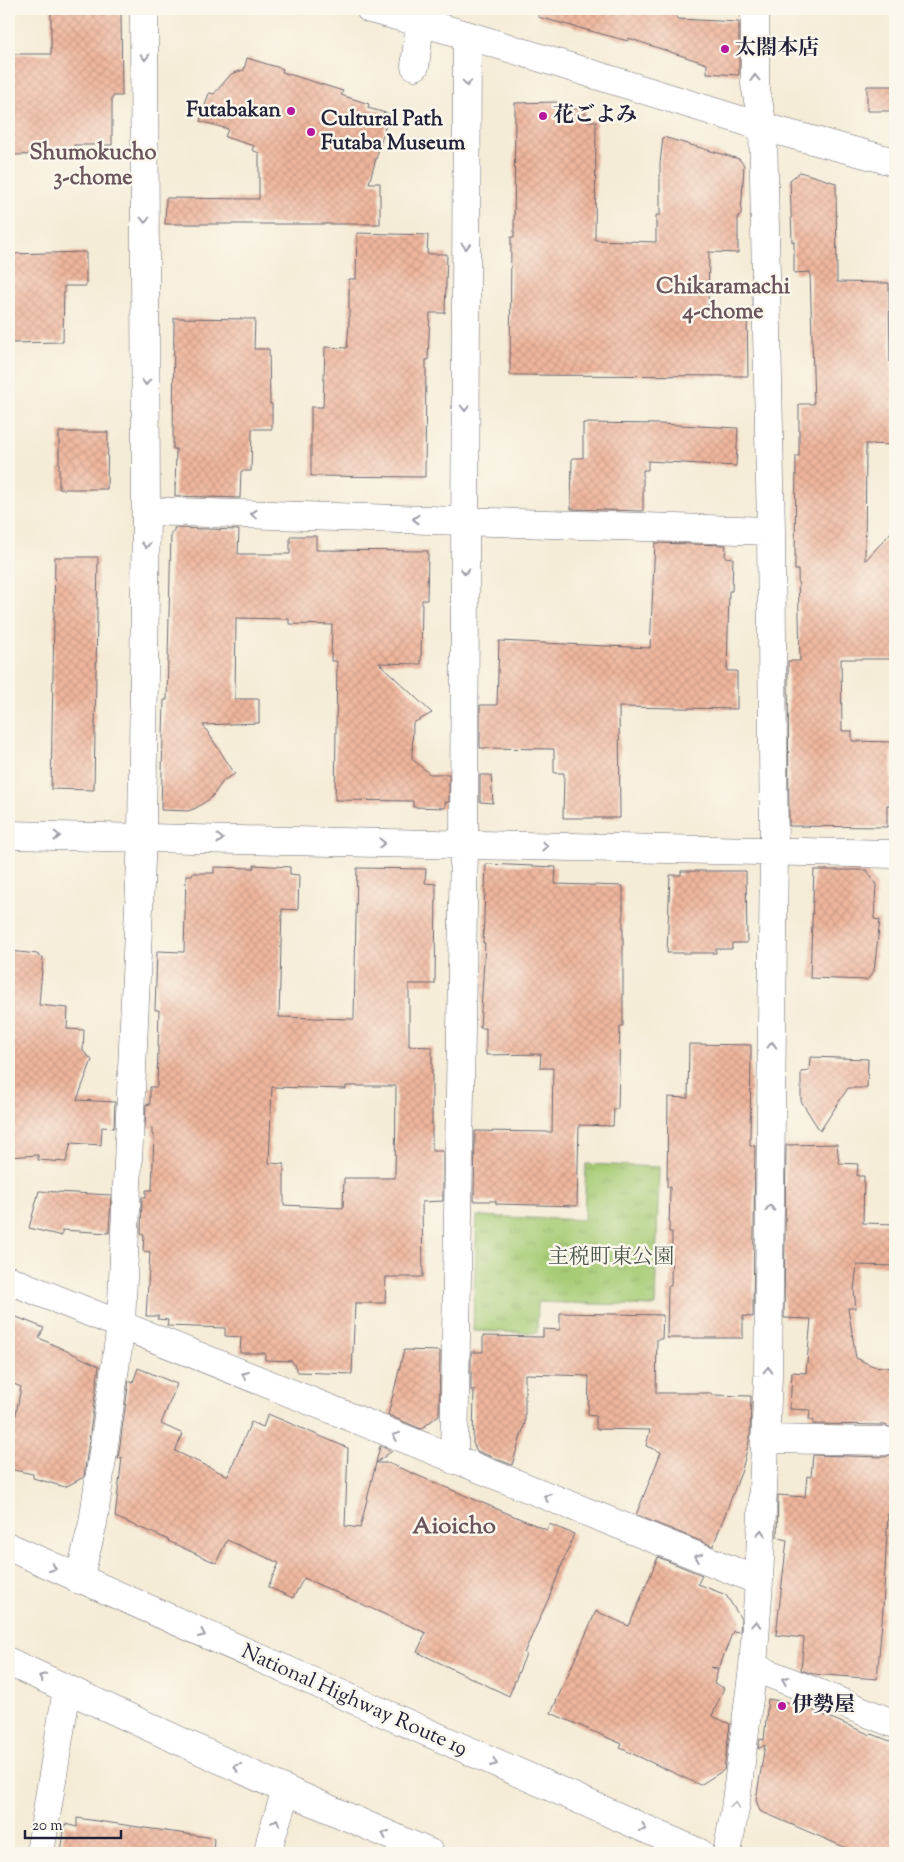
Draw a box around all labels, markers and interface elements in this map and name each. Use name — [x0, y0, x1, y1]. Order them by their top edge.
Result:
place label: 太閤本店 — [735, 34, 819, 64]
marker: 太閤本店 — [719, 43, 731, 55]
one-way arrow — [140, 54, 150, 62]
one-way arrow — [750, 74, 761, 82]
one-way arrow — [462, 80, 472, 88]
place label: Futabakan — [186, 96, 282, 126]
place label: 花ごよみ — [553, 101, 637, 131]
marker: Futabakan — [285, 105, 297, 117]
place label: Cultural Path Futaba Museum — [321, 105, 466, 159]
marker: 花ごよみ — [537, 110, 549, 122]
marker: Cultural Path Futaba Museum — [305, 126, 317, 138]
district label: Shumokucho 3-chome — [29, 138, 157, 195]
one-way arrow — [140, 216, 150, 224]
one-way arrow — [461, 242, 471, 250]
district label: Chikaramachi 4-chome — [656, 272, 791, 329]
one-way arrow — [141, 379, 151, 387]
one-way arrow — [460, 405, 470, 413]
one-way arrow — [249, 509, 257, 520]
one-way arrow — [412, 514, 420, 524]
one-way arrow — [141, 542, 151, 549]
one-way arrow — [460, 568, 470, 575]
one-way arrow — [54, 831, 62, 841]
one-way arrow — [216, 834, 224, 844]
one-way arrow — [379, 838, 387, 848]
one-way arrow — [541, 841, 549, 852]
one-way arrow — [767, 1041, 777, 1049]
one-way arrow — [765, 1204, 775, 1212]
park label: 主税町東公園 — [548, 1243, 674, 1273]
one-way arrow — [762, 1366, 773, 1374]
one-way arrow — [241, 1371, 250, 1382]
one-way arrow — [392, 1432, 401, 1443]
one-way arrow — [543, 1493, 551, 1503]
district label: Aioicho — [412, 1510, 496, 1544]
one-way arrow — [756, 1529, 766, 1536]
one-way arrow — [694, 1553, 702, 1563]
one-way arrow — [48, 1561, 57, 1572]
one-way arrow — [750, 1620, 761, 1628]
one-way arrow — [197, 1627, 206, 1638]
street label: National Highway Route 19 — [236, 1638, 472, 1764]
one-way arrow — [38, 1673, 47, 1683]
one-way arrow — [781, 1676, 790, 1686]
place label: 伊勢屋 — [792, 1691, 855, 1721]
marker: 伊勢屋 — [776, 1700, 788, 1712]
one-way arrow — [489, 1756, 498, 1767]
one-way arrow — [233, 1763, 242, 1774]
one-way arrow — [730, 1801, 740, 1810]
scale bar — [25, 1807, 121, 1839]
text: 20 m — [32, 1816, 63, 1837]
one-way arrow — [270, 1818, 280, 1826]
one-way arrow — [638, 1822, 647, 1833]
one-way arrow — [381, 1829, 390, 1840]

